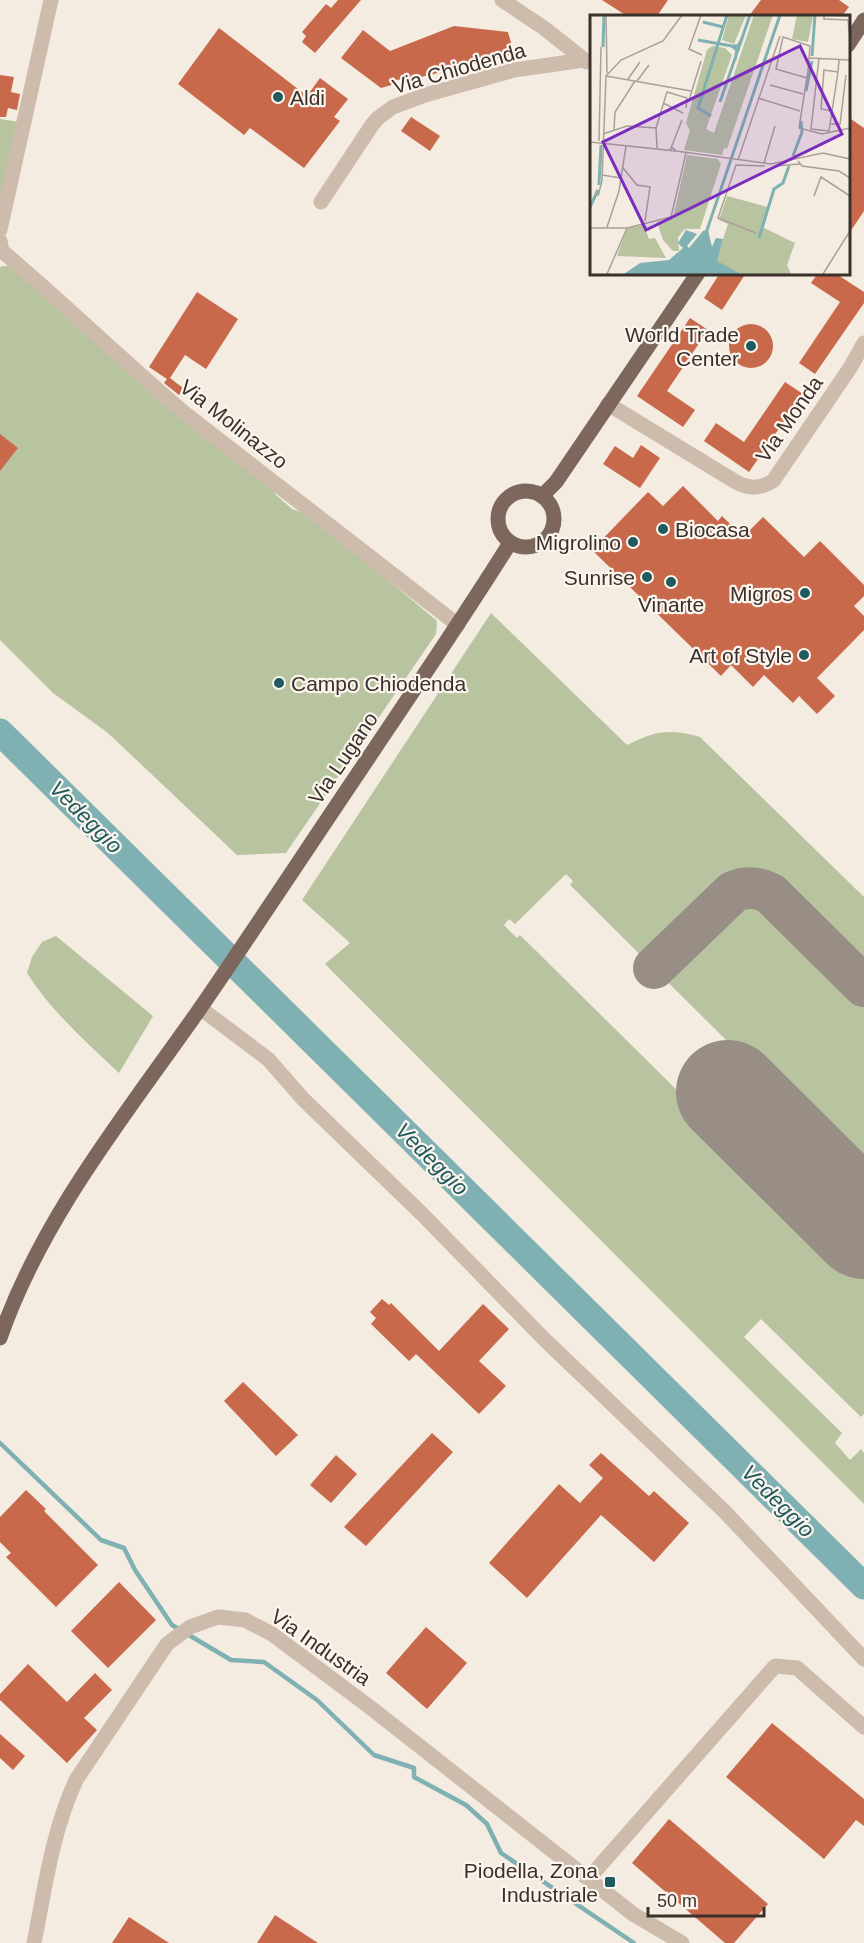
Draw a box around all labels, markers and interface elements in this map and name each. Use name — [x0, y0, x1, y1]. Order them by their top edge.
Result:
inset map — [590, 15, 849, 274]
street label: Via Chiodenda — [390, 38, 529, 98]
place label: Aldi — [290, 86, 325, 109]
marker: Aldi — [271, 90, 285, 104]
place label: World Trade Center — [625, 323, 739, 370]
marker: World Trade Center — [744, 339, 758, 353]
street label: Via Monda — [751, 371, 827, 467]
street label: Via Molinazzo — [176, 375, 292, 473]
place label: Biocasa — [675, 518, 750, 541]
marker: Biocasa — [656, 522, 670, 536]
place label: Migrolino — [536, 531, 621, 554]
marker: Migrolino — [626, 535, 640, 549]
place label: Sunrise — [564, 566, 635, 589]
marker: Sunrise — [640, 570, 654, 584]
marker: Vinarte — [664, 575, 678, 589]
place label: Migros — [730, 582, 793, 605]
marker: Migros — [798, 586, 812, 600]
place label: Vinarte — [638, 593, 704, 616]
place label: Art of Style — [689, 644, 792, 667]
marker: Art of Style — [797, 648, 811, 662]
place label: Campo Chiodenda — [291, 672, 466, 695]
marker: Campo Chiodenda — [272, 676, 286, 690]
street label: Via Lugano — [304, 708, 382, 808]
water label: Vedeggio — [45, 776, 127, 858]
water label: Vedeggio — [391, 1118, 473, 1200]
water label: Vedeggio — [737, 1460, 819, 1542]
street label: Via Industria — [267, 1604, 376, 1690]
place label: Piodella, Zona Industriale — [464, 1859, 598, 1906]
marker: Piodella, Zona Industriale — [603, 1875, 617, 1889]
scale bar — [648, 1880, 764, 1918]
text: 50 m — [657, 1891, 697, 1911]

